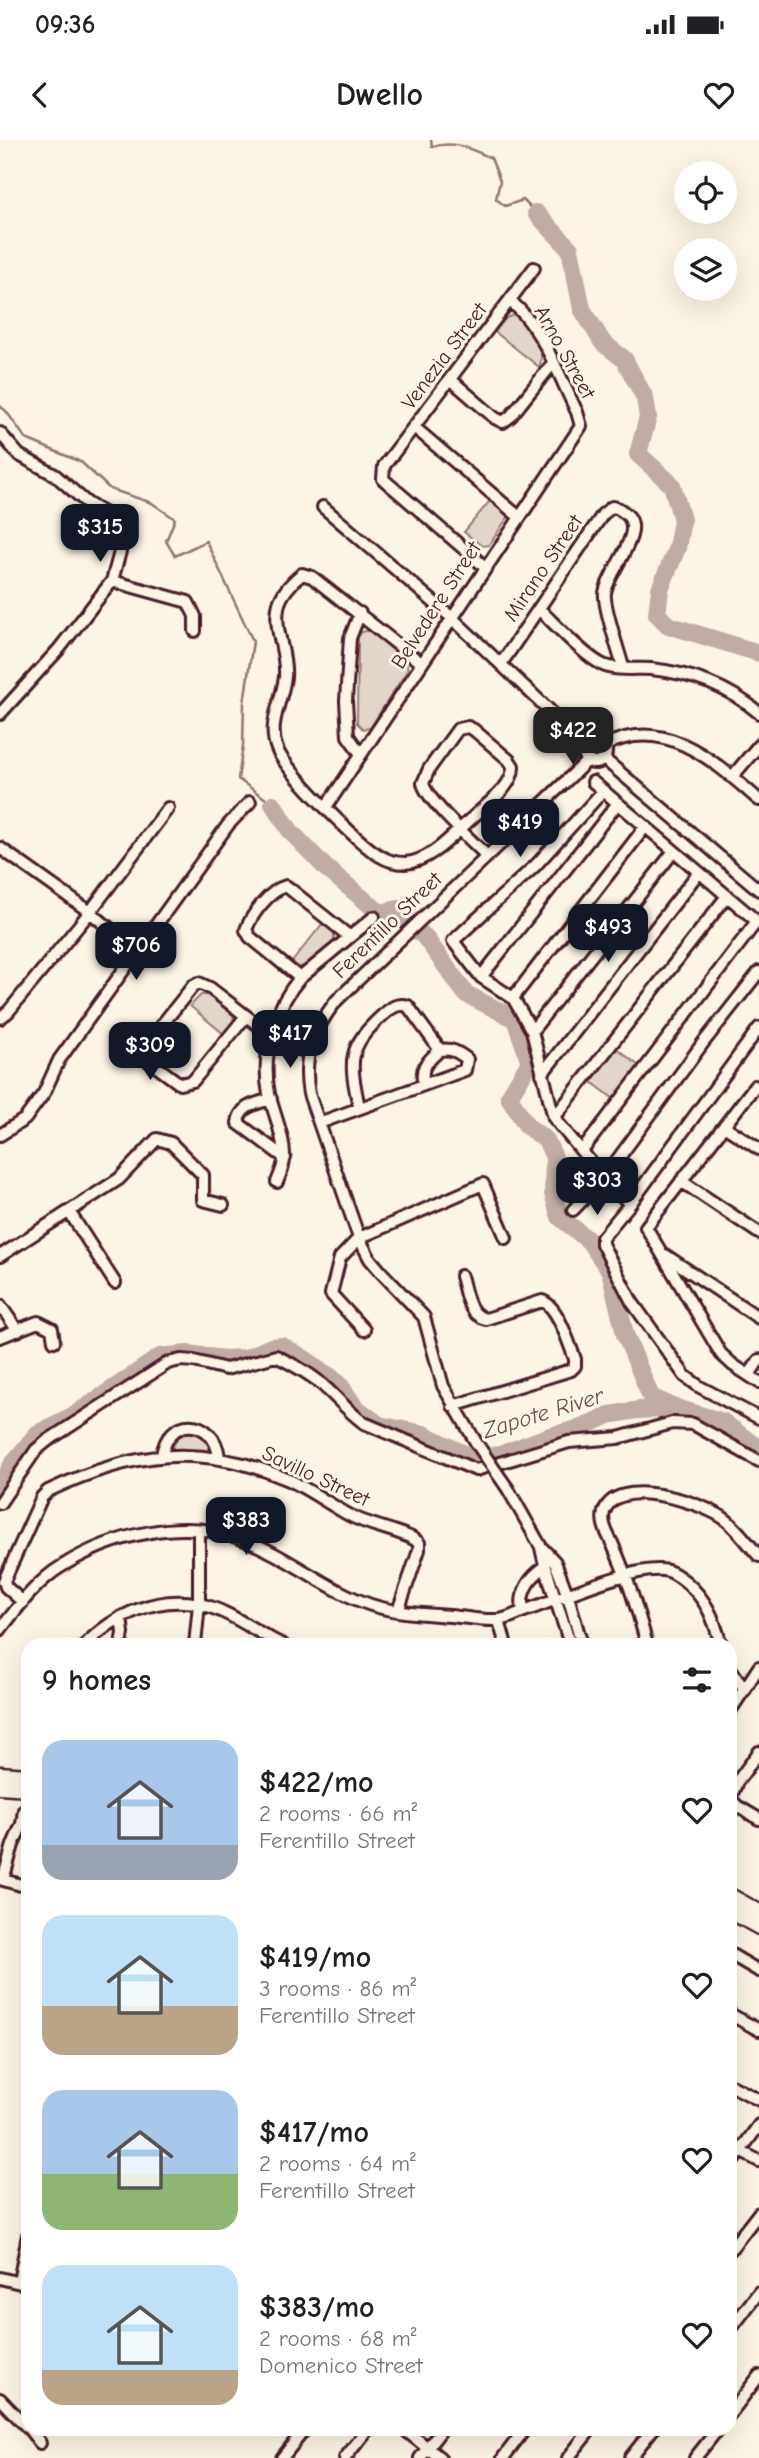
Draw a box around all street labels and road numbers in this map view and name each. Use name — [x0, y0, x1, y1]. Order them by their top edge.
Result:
street label: Venezia Street — [396, 297, 492, 414]
street label: Arno Street — [530, 301, 601, 404]
street label: Mirano Street — [499, 509, 588, 626]
street label: Belvedere Street — [386, 536, 487, 673]
street label: Ferentillo Street — [328, 866, 447, 983]
street label: Savillo Street — [258, 1441, 374, 1512]

